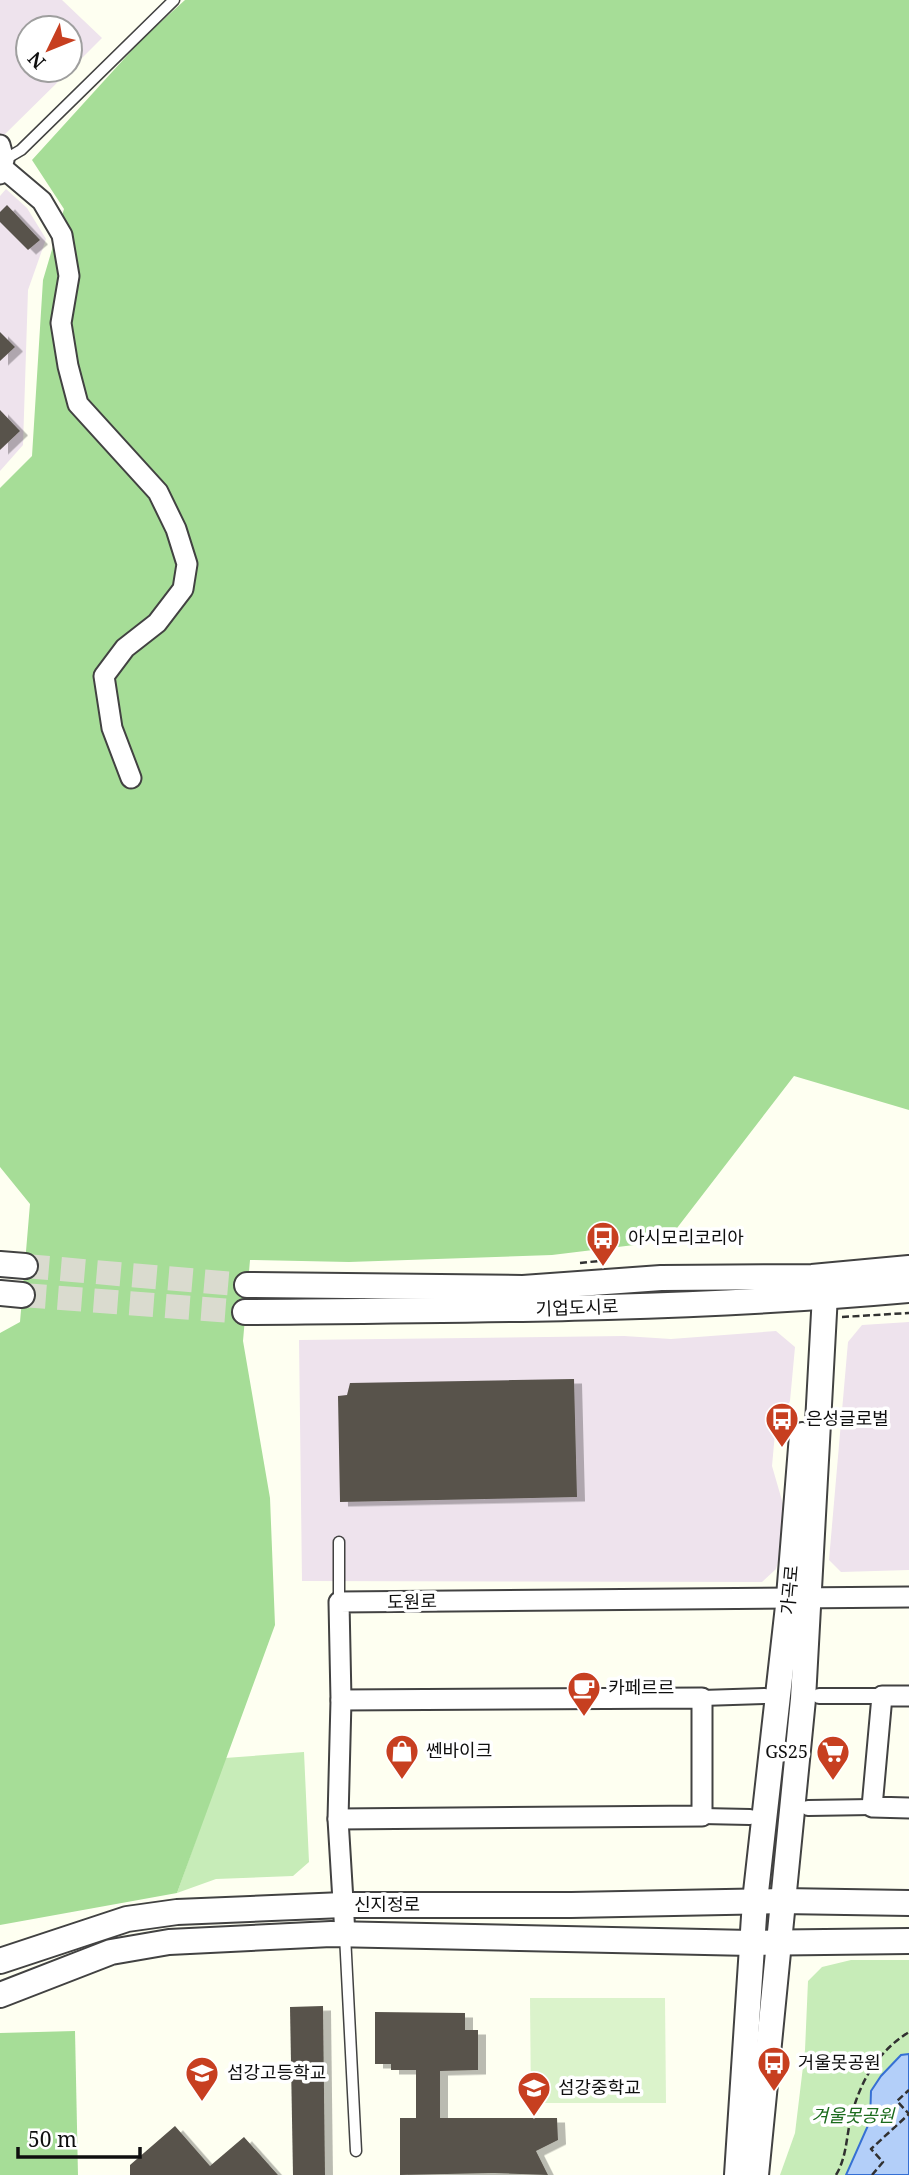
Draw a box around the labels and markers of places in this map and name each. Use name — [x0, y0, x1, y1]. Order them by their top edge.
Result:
bus stop icon: 아시모리코리아 — [584, 1219, 622, 1268]
place label: 아시모리코리아 — [628, 1225, 744, 1249]
bus stop icon: 은성글로벌 — [763, 1400, 801, 1449]
place label: 은성글로벌 — [806, 1406, 889, 1430]
cafe icon: 카페르르 — [565, 1669, 603, 1718]
place label: 카페르르 — [608, 1675, 674, 1699]
shop icon: 쎈바이크 — [383, 1732, 421, 1781]
supermarket icon: GS25 — [814, 1733, 852, 1782]
place label: 쎈바이크 — [426, 1738, 492, 1762]
place label: GS25 — [765, 1739, 808, 1763]
bus stop icon: 거울못공원 — [755, 2044, 793, 2093]
place label: 거울못공원 — [798, 2050, 881, 2074]
school or university icon: 섬강고등학교 — [183, 2054, 221, 2103]
place label: 섬강고등학교 — [227, 2060, 326, 2084]
school or university icon: 섬강중학교 — [515, 2069, 553, 2118]
place label: 섬강중학교 — [558, 2075, 641, 2099]

